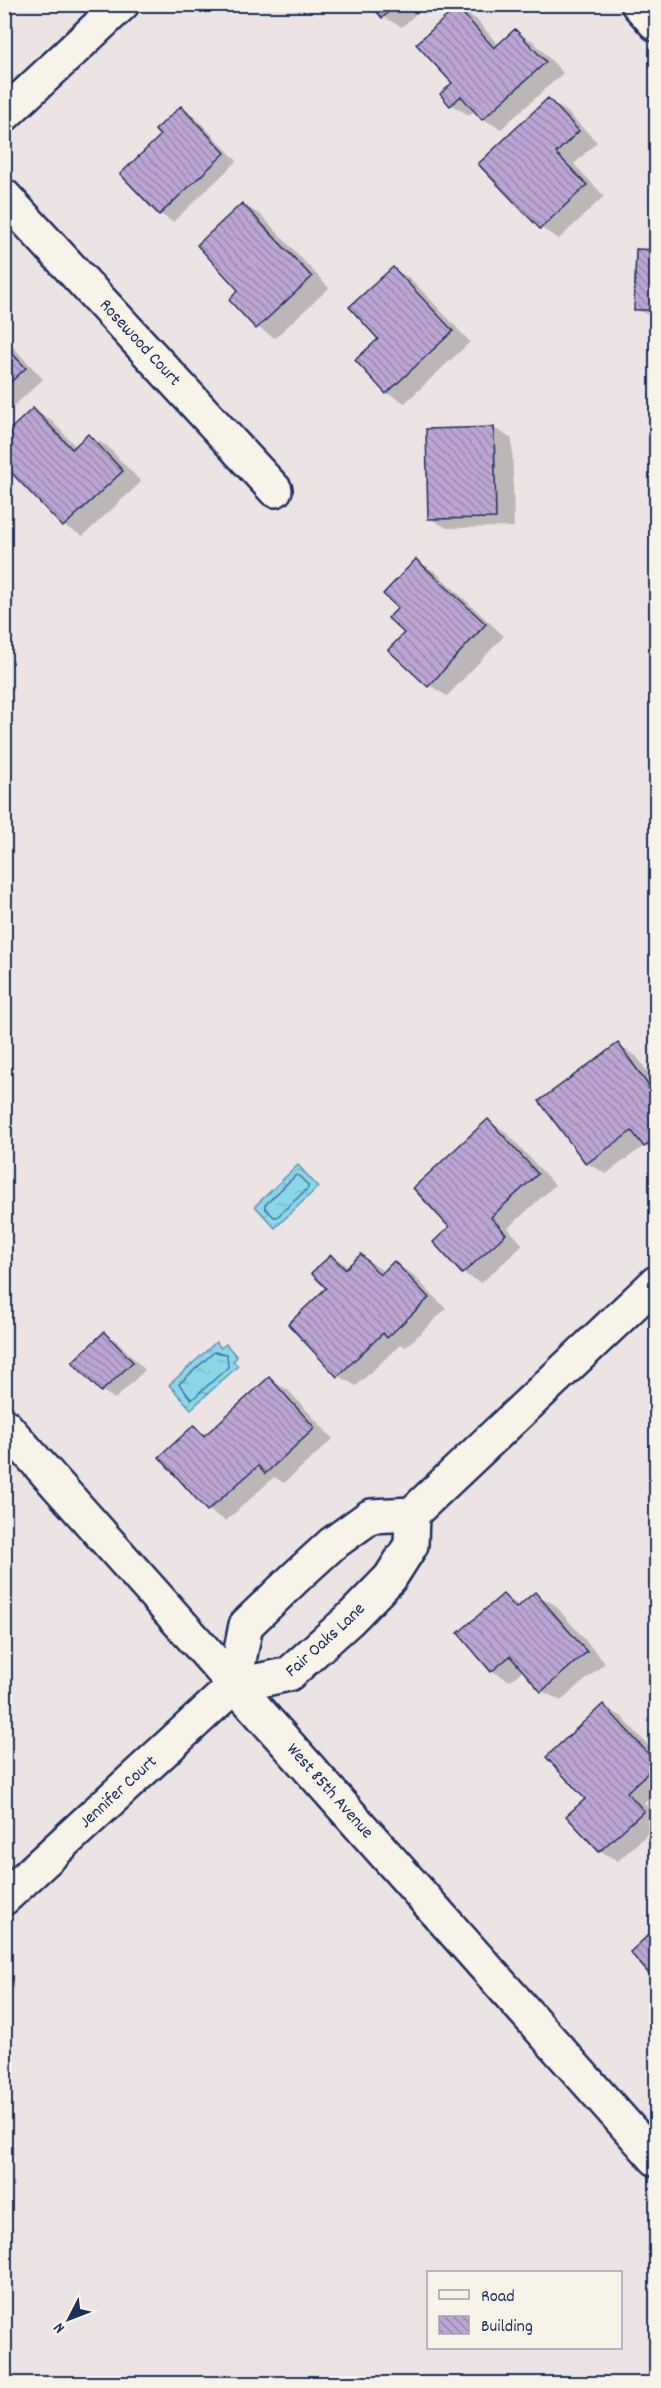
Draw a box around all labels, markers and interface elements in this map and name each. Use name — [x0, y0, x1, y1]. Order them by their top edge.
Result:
street label: Rosewood Court — [93, 294, 186, 392]
street label: Fair Oaks Lane — [280, 1597, 371, 1684]
street label: West 85th Avenue — [280, 1738, 379, 1845]
street label: Jennifer Court — [74, 1750, 163, 1835]
legend — [427, 2271, 622, 2349]
text: Road — [481, 2285, 515, 2310]
north arrow — [39, 2289, 99, 2349]
text: Building — [481, 2315, 533, 2340]
text: N — [48, 2317, 71, 2338]

